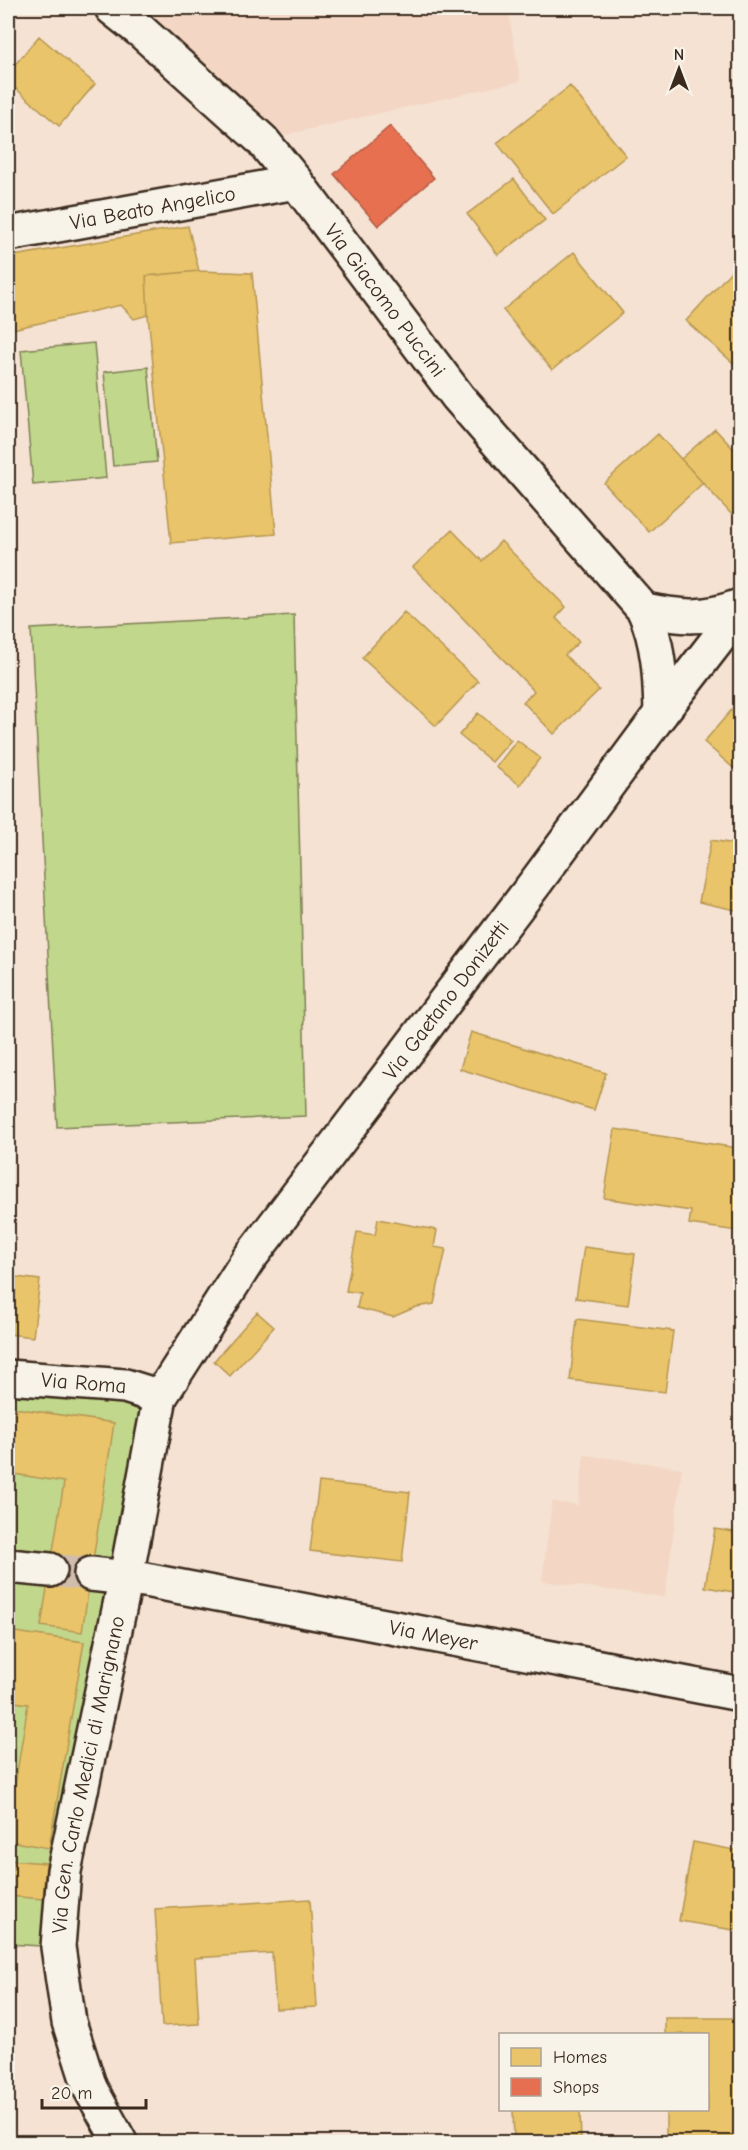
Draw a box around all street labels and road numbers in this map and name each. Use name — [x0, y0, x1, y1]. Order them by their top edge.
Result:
street label: Via Beato Angelico — [68, 181, 237, 235]
street label: Via Giacomo Puccini — [320, 219, 450, 381]
street label: Via Gaetano Donizetti — [378, 916, 514, 1084]
street label: Via Roma — [40, 1368, 127, 1398]
street label: Via Gen. Carlo Medici di Marignano — [47, 1614, 129, 1934]
street label: Via Meyer — [387, 1615, 481, 1656]

